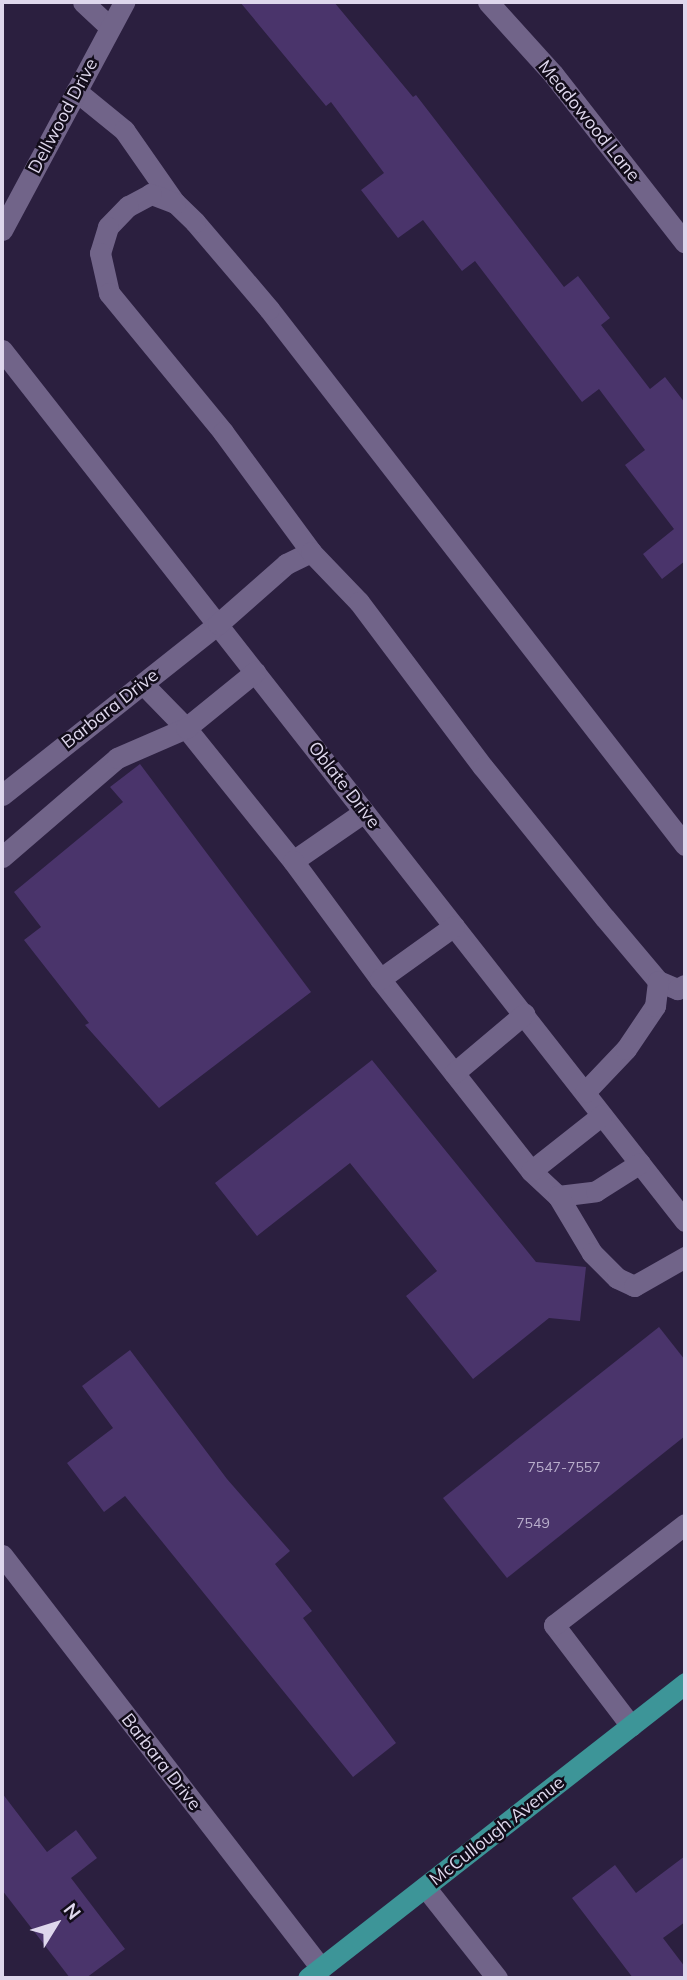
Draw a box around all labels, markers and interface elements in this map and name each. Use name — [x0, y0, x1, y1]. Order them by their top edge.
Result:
street label: Dellwood Drive — [24, 55, 102, 177]
street label: Meadowood Lane — [534, 56, 644, 186]
street label: Barbara Drive — [57, 665, 163, 753]
street label: Oblate Drive — [303, 737, 385, 833]
house number: 7547-7557 — [527, 1459, 601, 1475]
house number: 7549 — [516, 1515, 550, 1531]
street label: Barbara Drive — [117, 1709, 205, 1815]
street label: McCullough Avenue — [425, 1772, 569, 1890]
north arrow — [21, 1889, 91, 1959]
text: N — [59, 1898, 86, 1924]

